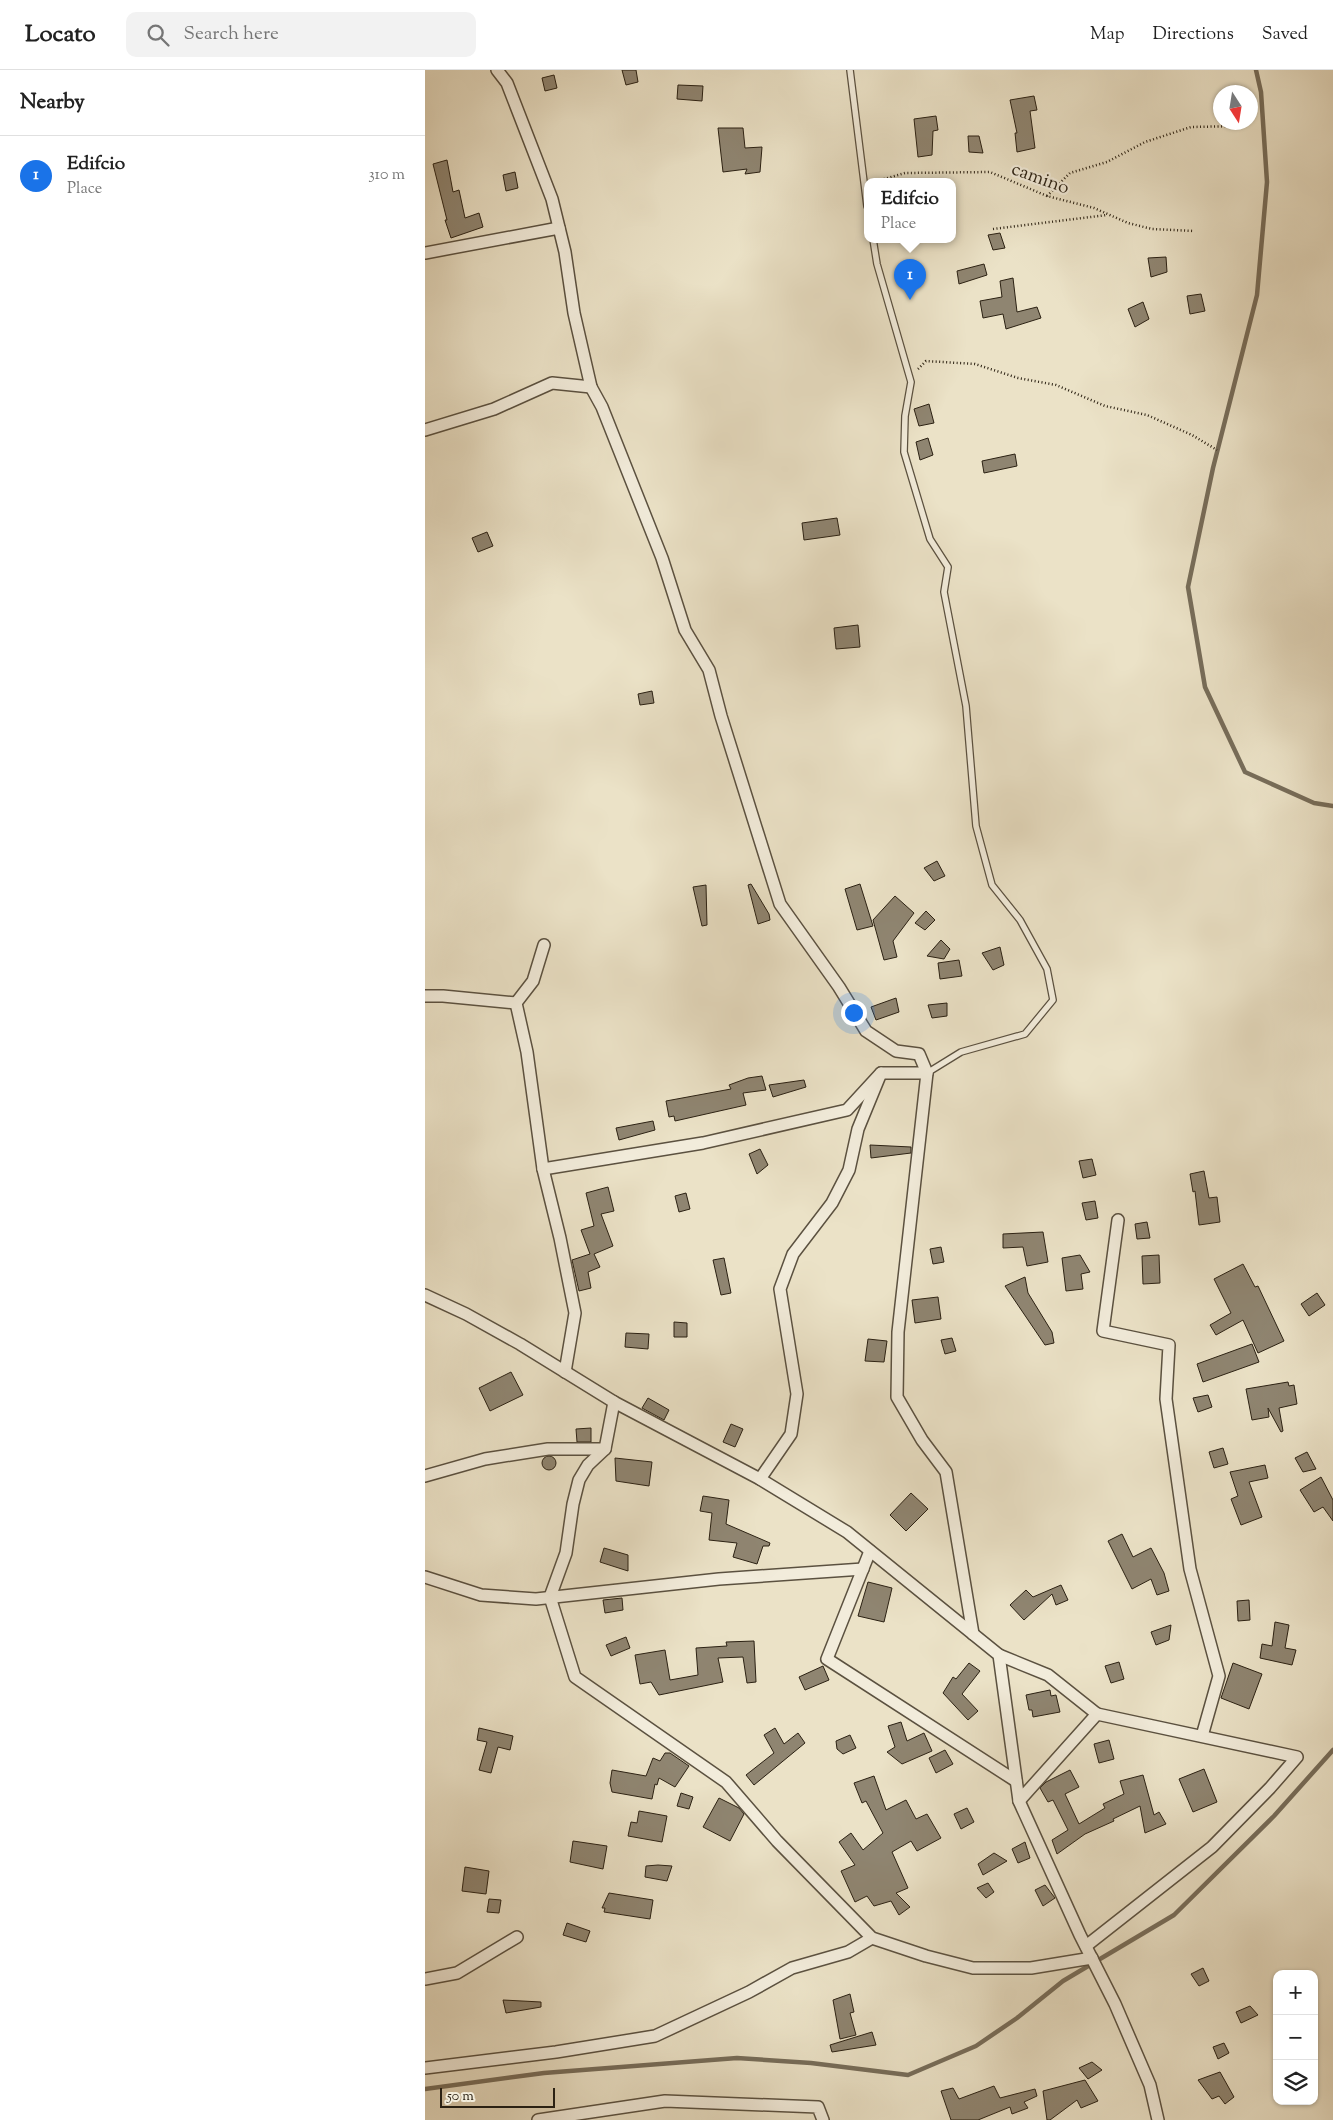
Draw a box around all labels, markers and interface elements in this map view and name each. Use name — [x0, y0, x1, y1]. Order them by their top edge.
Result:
search box — [126, 12, 476, 57]
text: Locato — [25, 18, 96, 52]
icon: search — [144, 21, 172, 49]
text: Search here — [184, 21, 279, 48]
text: Map — [1090, 22, 1125, 48]
text: Directions — [1153, 22, 1234, 48]
text: Saved — [1262, 22, 1308, 48]
north arrow — [1213, 85, 1258, 130]
text: Nearby — [20, 88, 85, 118]
text: Edifcio — [67, 151, 125, 178]
street label: camino — [1007, 156, 1073, 202]
text: 1 — [33, 164, 39, 187]
text: 310 m — [368, 164, 405, 187]
text: Place — [67, 178, 102, 201]
popup — [864, 178, 956, 243]
text: Edifcio — [881, 186, 939, 213]
text: Place — [881, 213, 916, 236]
pin: 1 — [894, 259, 926, 300]
your location — [841, 1000, 867, 1026]
map controls — [1273, 1970, 1318, 2105]
button: + — [1273, 1970, 1318, 2015]
button: − — [1273, 2015, 1318, 2060]
button: layers — [1273, 2060, 1318, 2105]
scale bar — [440, 2085, 555, 2108]
text: 50 m — [447, 2087, 474, 2107]

